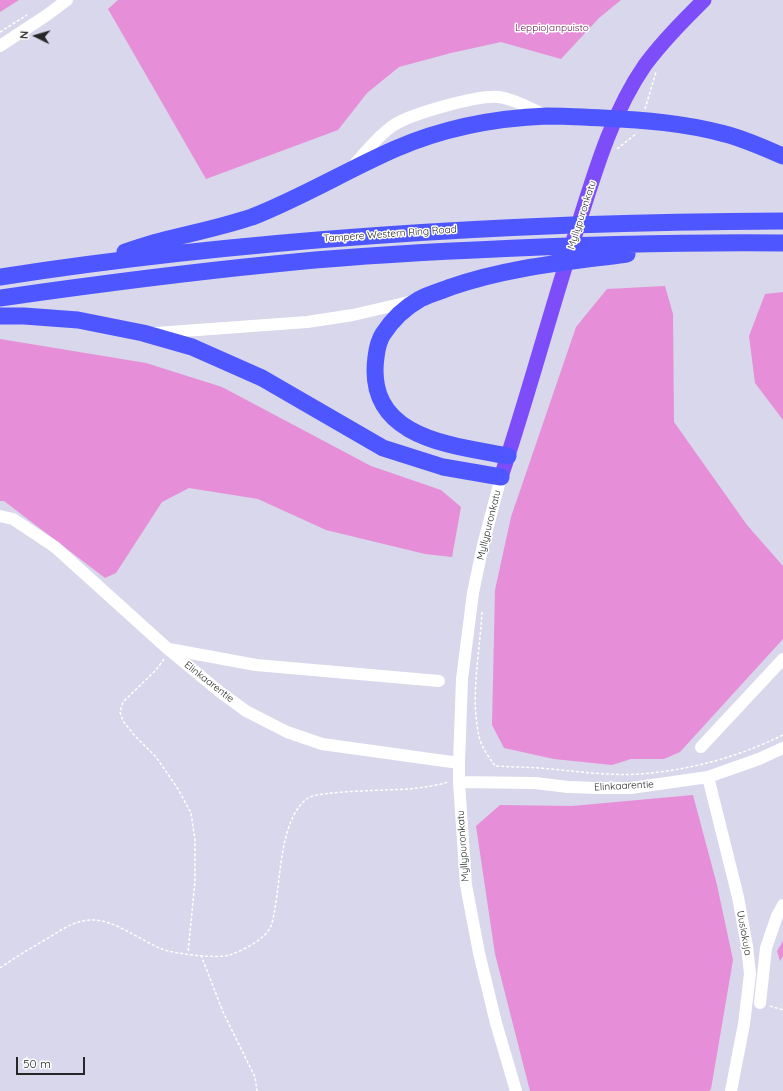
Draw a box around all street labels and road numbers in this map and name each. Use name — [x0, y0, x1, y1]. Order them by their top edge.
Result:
street label: Myllypuronkatu — [565, 179, 599, 251]
street label: Tampere Western Ring Road — [323, 223, 457, 245]
street label: Myllypuronkatu — [475, 489, 503, 561]
street label: Elinkaarentie — [182, 659, 236, 705]
street label: Elinkaarentie — [594, 778, 654, 794]
street label: Myllypuronkatu — [455, 810, 471, 882]
street label: Uusiokuja — [734, 910, 754, 956]

